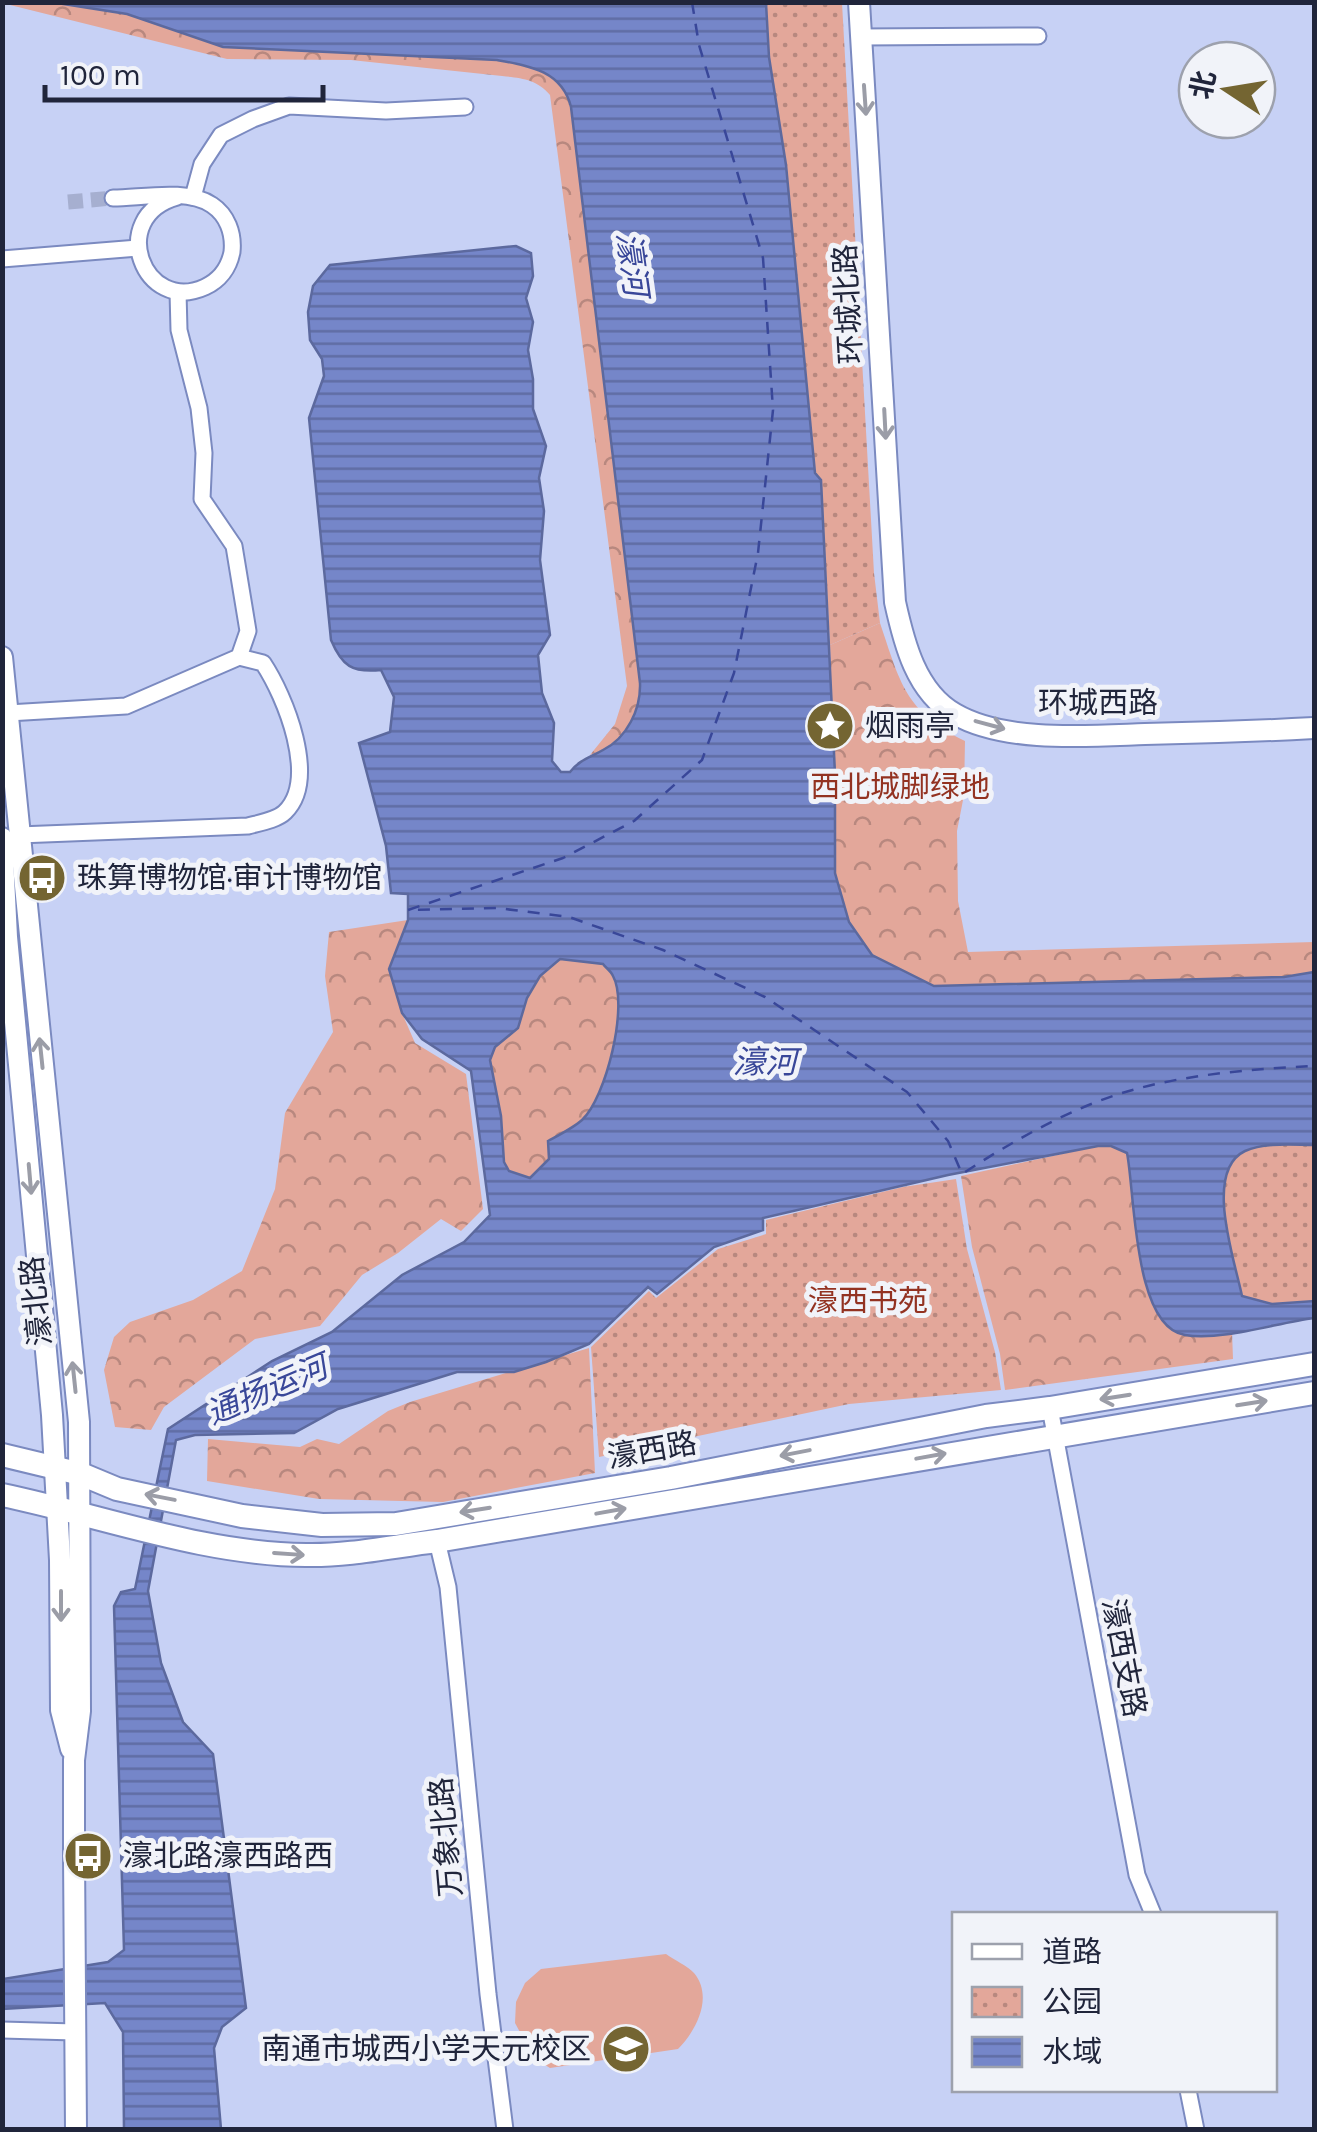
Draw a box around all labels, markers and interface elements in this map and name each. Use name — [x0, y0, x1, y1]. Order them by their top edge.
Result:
scale bar — [45, 40, 322, 102]
north arrow — [1177, 40, 1277, 140]
text: 100 m — [60, 57, 141, 93]
text: 北 — [1184, 68, 1222, 102]
one-way arrow — [856, 83, 875, 115]
water label: 濠河 — [609, 230, 656, 304]
street label: 环城北路 — [827, 243, 869, 365]
one-way arrow — [876, 408, 895, 440]
street label: 环城西路 — [1038, 685, 1158, 721]
place icon: 烟雨亭 — [804, 700, 856, 752]
place label: 烟雨亭 — [865, 708, 955, 744]
one-way arrow — [974, 716, 1005, 735]
park label: 西北城脚绿地 — [810, 769, 990, 805]
bus stop icon: 珠算博物馆·审计博物馆 — [16, 852, 68, 904]
place label: 珠算博物馆·审计博物馆 — [77, 860, 382, 896]
one-way arrow — [31, 1038, 50, 1070]
water label: 濠河 — [733, 1044, 803, 1081]
one-way arrow — [21, 1163, 40, 1195]
street label: 濠北路 — [13, 1254, 59, 1348]
park label: 濠西书苑 — [808, 1283, 928, 1319]
water label: 通扬运河 — [201, 1346, 339, 1432]
one-way arrow — [64, 1361, 83, 1393]
one-way arrow — [1099, 1389, 1132, 1407]
one-way arrow — [1235, 1393, 1268, 1412]
street label: 濠西路 — [605, 1424, 699, 1476]
one-way arrow — [780, 1445, 812, 1464]
one-way arrow — [914, 1446, 947, 1465]
one-way arrow — [145, 1487, 177, 1506]
one-way arrow — [459, 1501, 492, 1520]
one-way arrow — [594, 1501, 627, 1520]
one-way arrow — [273, 1545, 305, 1564]
one-way arrow — [51, 1590, 70, 1622]
street label: 濠西支路 — [1095, 1596, 1153, 1720]
street label: 万象北路 — [423, 1776, 469, 1898]
bus stop icon: 濠北路濠西路西 — [62, 1830, 114, 1882]
place label: 濠北路濠西路西 — [123, 1838, 333, 1874]
legend — [952, 1912, 1277, 2092]
text: 道路 — [1042, 1934, 1102, 1970]
text: 公园 — [1042, 1984, 1102, 2020]
school or university icon: 南通市城西小学天元校区 — [600, 2023, 652, 2075]
place label: 南通市城西小学天元校区 — [261, 2031, 591, 2067]
text: 水域 — [1042, 2034, 1102, 2070]

